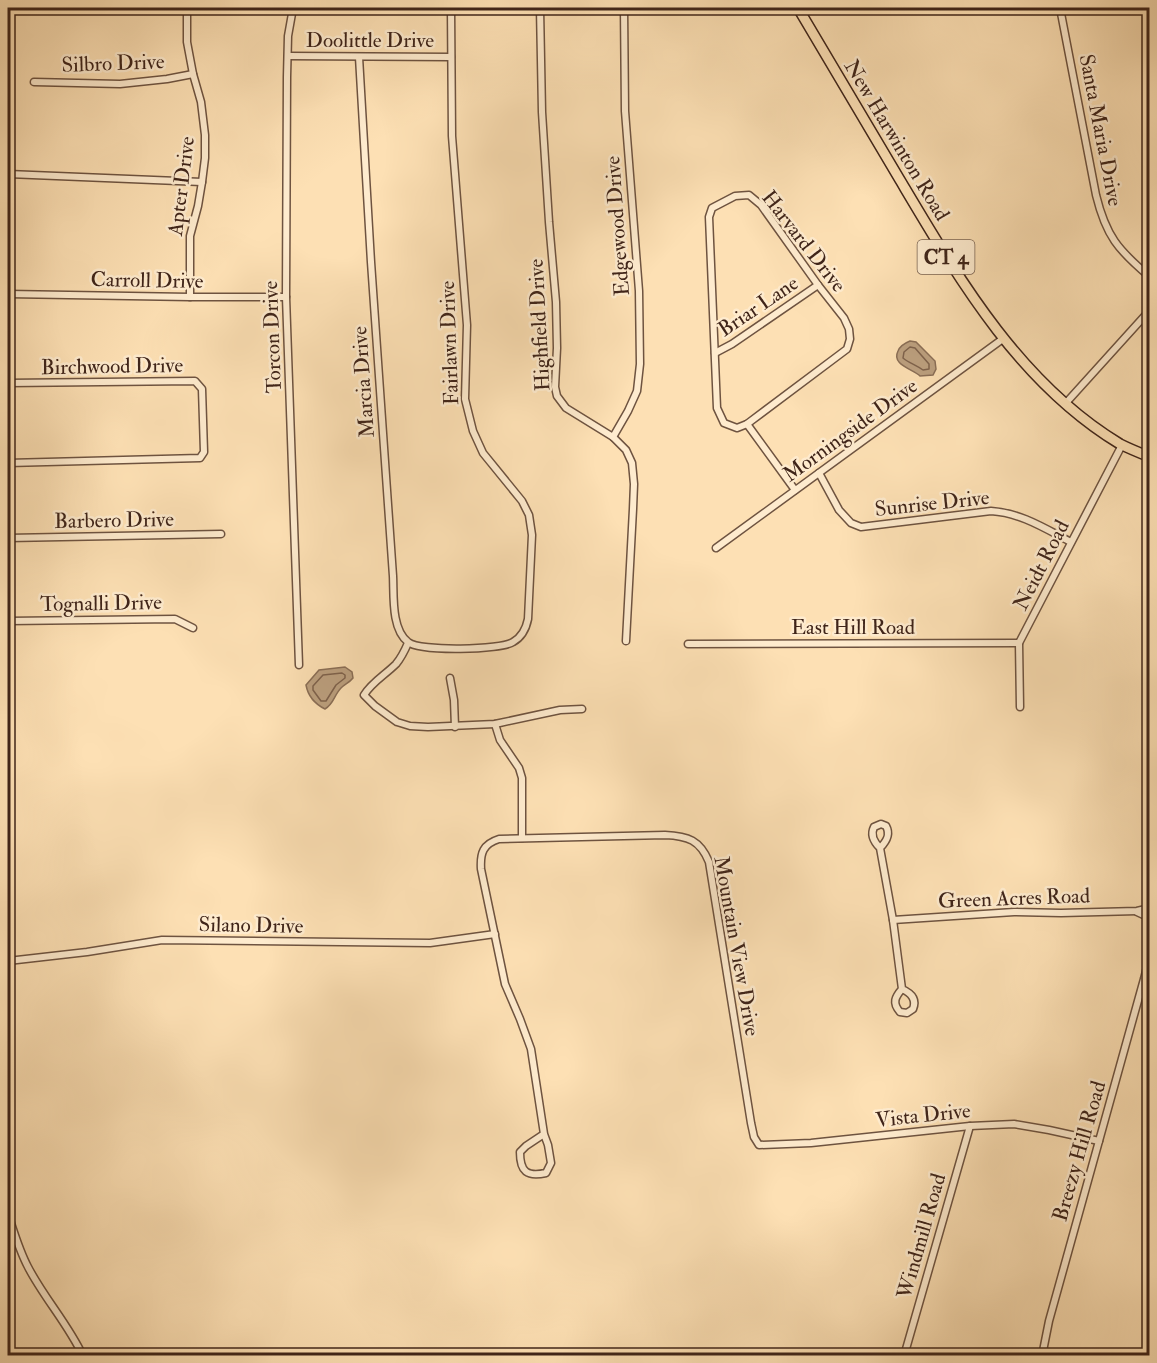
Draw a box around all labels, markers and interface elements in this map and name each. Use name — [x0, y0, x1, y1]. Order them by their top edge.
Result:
street label: Doolittle Drive — [306, 27, 434, 54]
street label: Silbro Drive — [61, 48, 165, 79]
street label: Santa Maria Drive — [1073, 52, 1129, 209]
street label: New Harwinton Road — [838, 55, 956, 226]
street label: Apter Drive — [162, 135, 201, 238]
street label: Edgewood Drive — [599, 155, 636, 297]
street label: Harvard Drive — [755, 185, 852, 298]
road number: CT 4 — [918, 240, 974, 274]
street label: Highfield Drive — [523, 258, 556, 392]
street label: Carroll Drive — [90, 266, 204, 295]
street label: Briar Lane — [713, 270, 804, 343]
street label: Torcon Drive — [257, 280, 288, 394]
street label: Fairlawn Drive — [434, 280, 465, 406]
street label: Marcia Drive — [346, 325, 381, 439]
street label: Birchwood Drive — [41, 352, 183, 381]
street label: Morningside Drive — [778, 372, 923, 488]
street label: Sunrise Drive — [873, 484, 991, 523]
street label: Barbero Drive — [54, 506, 174, 535]
street label: Neidt Road — [1007, 515, 1076, 615]
street label: Tognalli Drive — [40, 589, 162, 618]
street label: East Hill Road — [791, 614, 916, 641]
street label: Mountain View Drive — [707, 854, 766, 1038]
street label: Green Acres Road — [938, 882, 1091, 915]
street label: Silano Drive — [198, 911, 304, 940]
street label: Breezy Hill Road — [1047, 1077, 1113, 1224]
street label: Vista Drive — [874, 1097, 972, 1134]
street label: Windmill Road — [890, 1170, 952, 1303]

